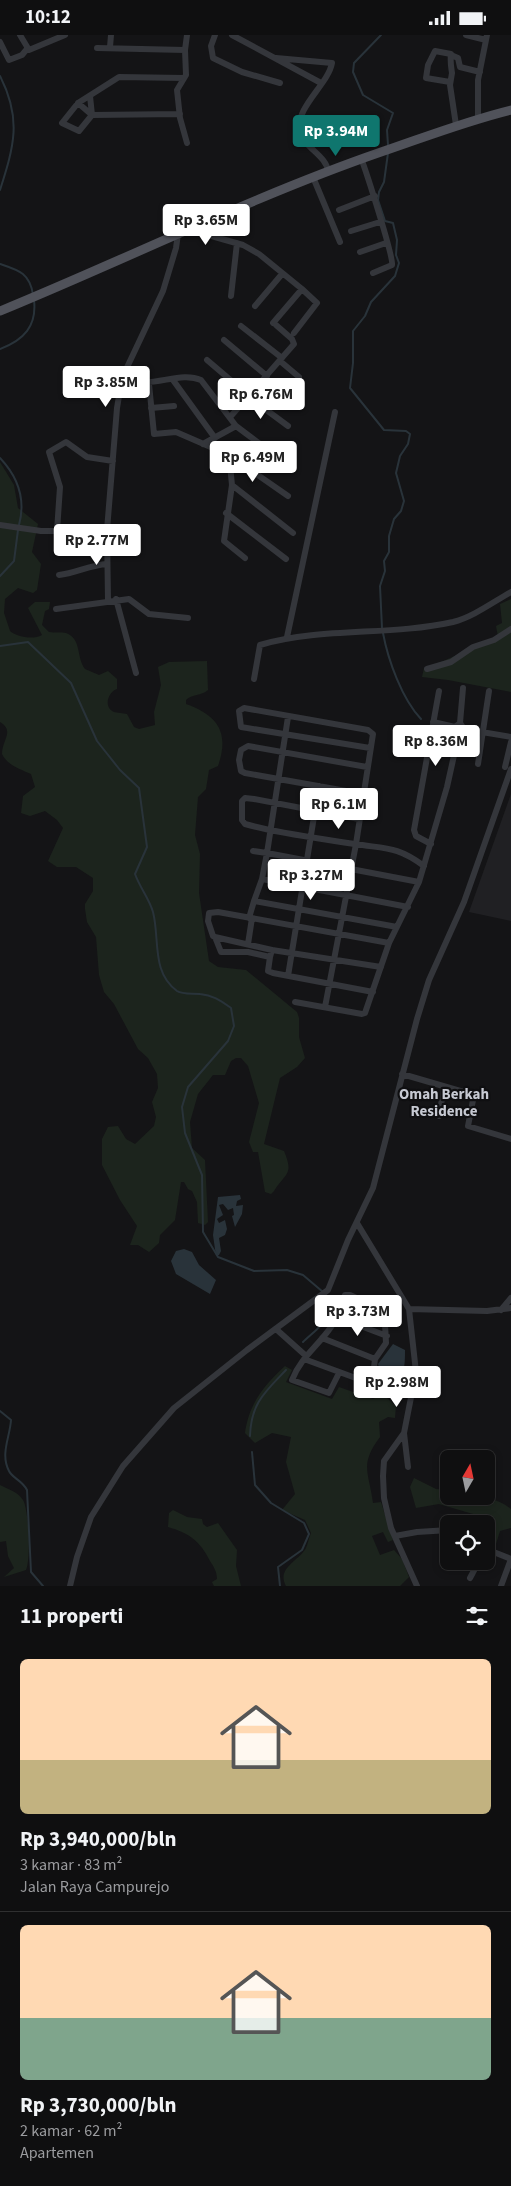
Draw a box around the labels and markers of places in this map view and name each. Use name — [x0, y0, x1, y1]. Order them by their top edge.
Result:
pin: Rp 3.94M — [284, 115, 388, 157]
pin: Rp 3.65M — [154, 203, 258, 246]
pin: Rp 3.85M — [54, 365, 158, 408]
pin: Rp 6.76M — [209, 377, 313, 420]
pin: Rp 6.49M — [201, 441, 305, 483]
pin: Rp 2.77M — [45, 523, 149, 566]
pin: Rp 8.36M — [384, 725, 488, 767]
pin: Rp 6.1M — [293, 787, 385, 830]
pin: Rp 3.27M — [259, 859, 363, 901]
pin: Rp 3.73M — [306, 1295, 410, 1337]
pin: Rp 2.98M — [345, 1365, 449, 1408]

